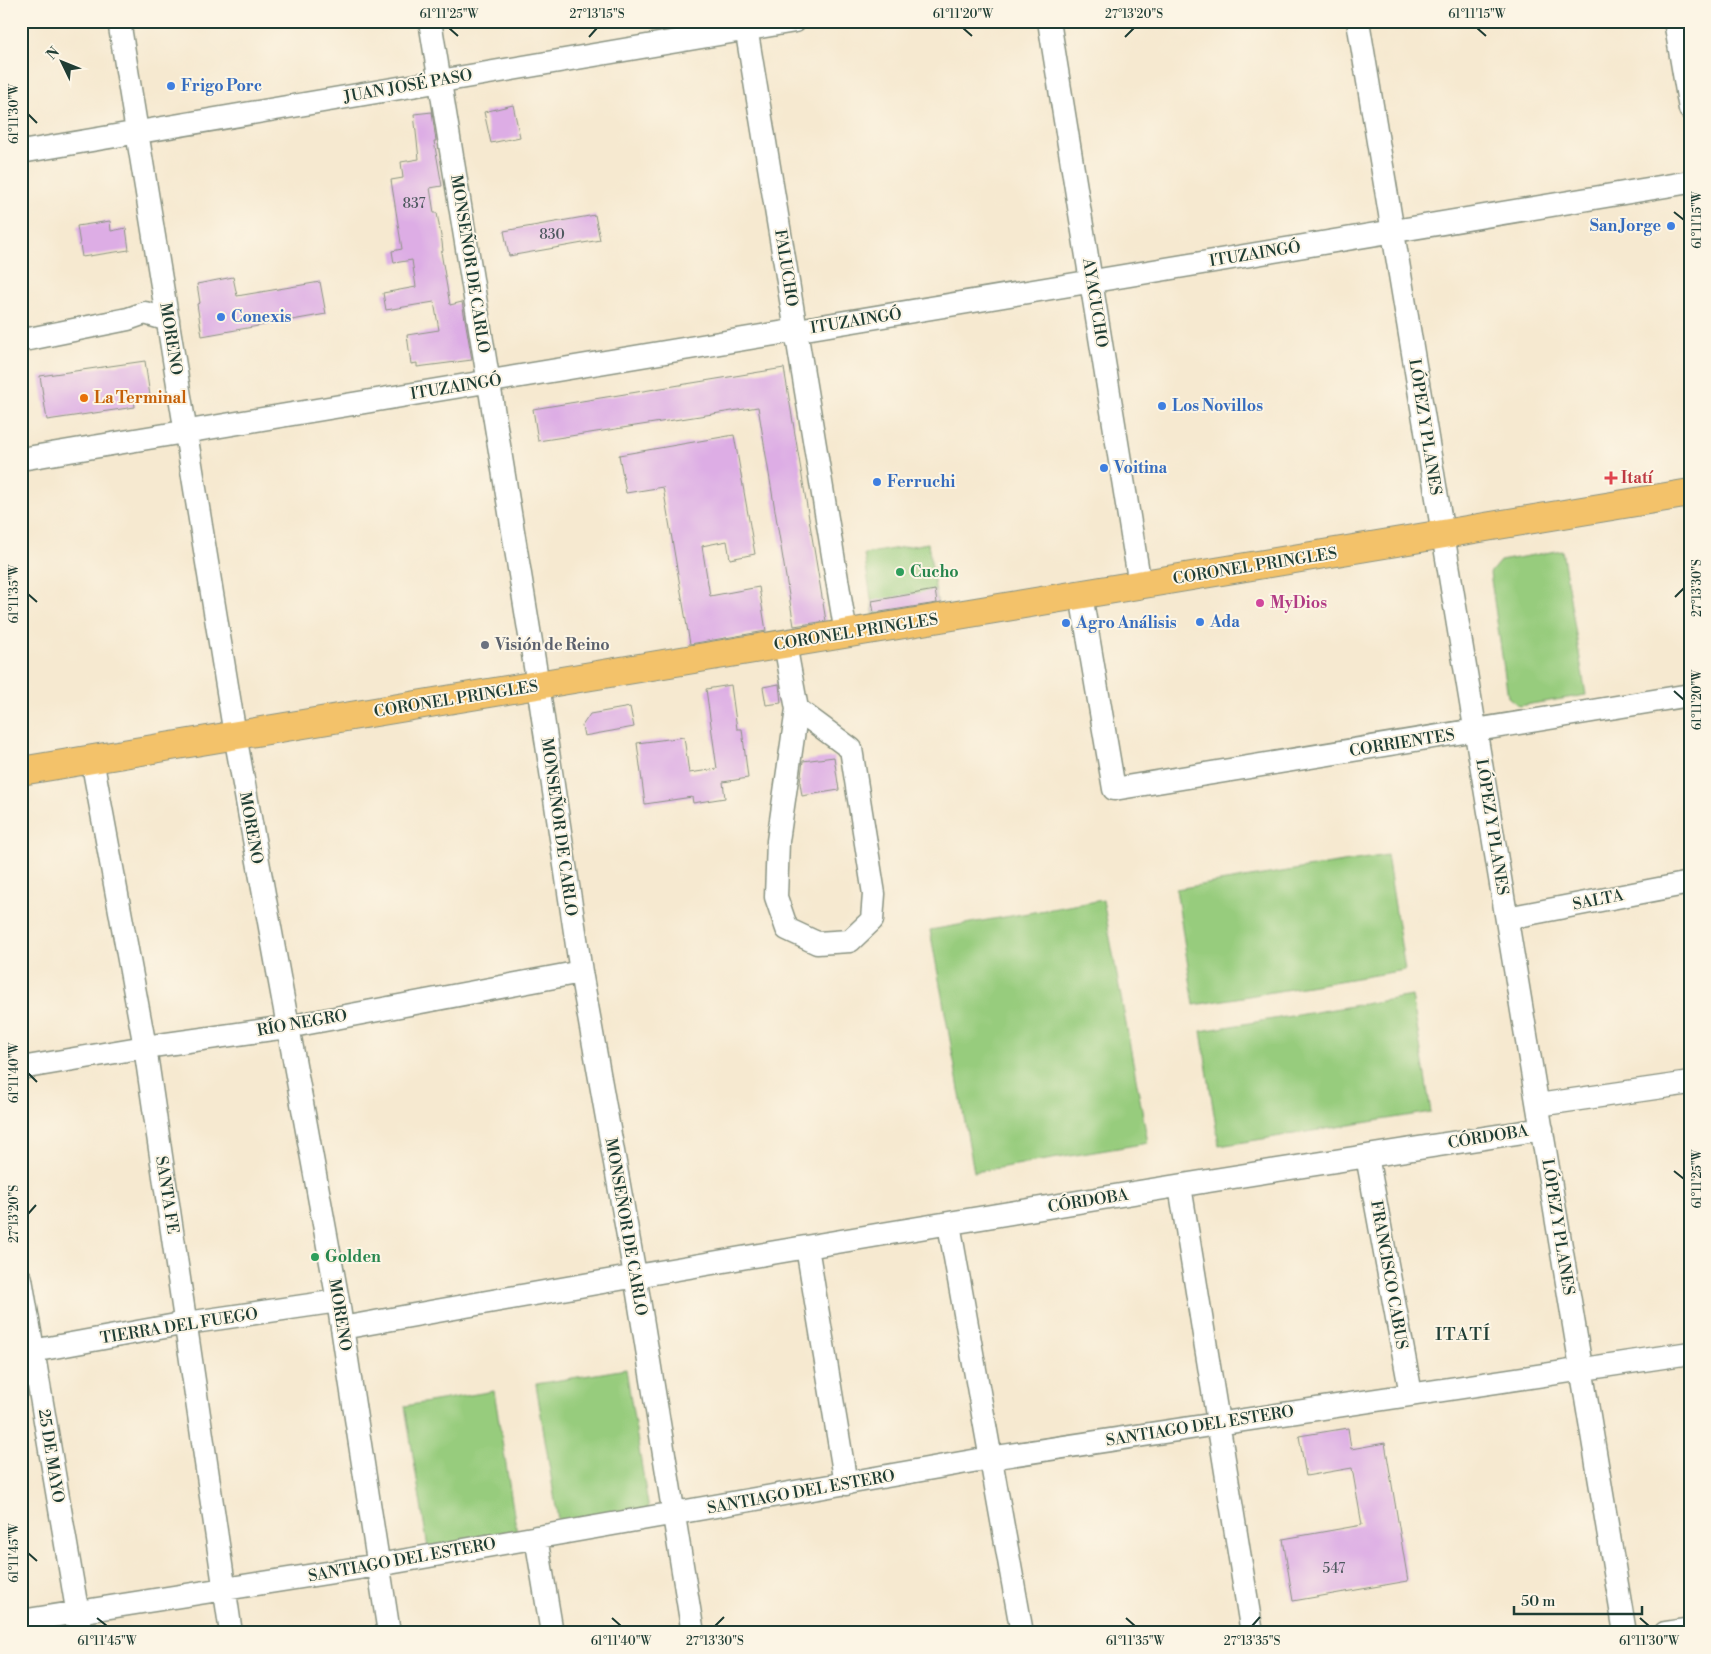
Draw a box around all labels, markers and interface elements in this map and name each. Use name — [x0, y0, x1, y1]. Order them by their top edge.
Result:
text: 61°11'25"W — [420, 7, 480, 22]
text: 27°13'15"S — [569, 7, 625, 22]
text: 61°11'20"W — [933, 7, 994, 22]
text: 27°13'20"S — [1105, 7, 1163, 22]
text: 61°11'15"W — [1448, 7, 1507, 22]
north arrow — [38, 38, 88, 88]
text: N — [43, 44, 64, 64]
street label: JUAN JOSÉ PASO — [341, 63, 474, 107]
place label: Frigo Porc — [181, 76, 262, 96]
marker: Frigo Porc — [165, 80, 177, 92]
text: 61°11'30"W — [7, 83, 22, 144]
street label: MONSEÑOR DE CARLO — [446, 173, 497, 355]
text: 61°11'15"W — [1690, 190, 1705, 249]
house number: 837 — [402, 195, 426, 213]
place label: San Jorge — [1590, 216, 1661, 236]
marker: San Jorge — [1665, 220, 1677, 232]
house number: 830 — [539, 226, 565, 244]
street label: FALUCHO — [770, 228, 802, 308]
street label: ITUZAINGÓ — [1208, 235, 1302, 271]
street label: AYACUCHO — [1078, 256, 1112, 349]
street label: MORENO — [155, 301, 187, 377]
street label: ITUZAINGÓ — [809, 302, 903, 338]
place label: Conexis — [231, 307, 292, 327]
marker: Conexis — [215, 311, 227, 323]
street label: LÓPEZ Y PLANES — [1404, 357, 1448, 497]
street label: ITUZAINGÓ — [409, 368, 503, 404]
place label: La Terminal — [94, 388, 187, 408]
marker: La Terminal — [78, 392, 90, 404]
place label: Los Novillos — [1172, 396, 1263, 416]
marker: Los Novillos — [1156, 400, 1168, 412]
place label: Voitina — [1113, 458, 1168, 478]
marker: Voitina — [1098, 462, 1110, 474]
place label: Itatí — [1621, 468, 1654, 488]
place label: Ferruchi — [887, 472, 955, 492]
marker: Itatí — [1605, 472, 1617, 484]
marker: Ferruchi — [871, 476, 883, 488]
street label: CORONEL PRINGLES — [1171, 543, 1339, 589]
text: 27°13'30"S — [1690, 559, 1705, 617]
place label: Cucho — [910, 562, 959, 582]
text: 61°11'35"W — [7, 564, 22, 623]
marker: Cucho — [894, 566, 906, 578]
place label: MyDios — [1270, 593, 1327, 613]
marker: MyDios — [1254, 597, 1266, 609]
street label: CORONEL PRINGLES — [772, 609, 940, 655]
place label: Ada — [1209, 612, 1240, 632]
place label: Agro Análisis — [1075, 613, 1177, 633]
marker: Ada — [1194, 616, 1206, 628]
marker: Agro Análisis — [1060, 617, 1072, 629]
place label: Visión de Reino — [494, 635, 610, 655]
marker: Visión de Reino — [479, 639, 491, 651]
text: 61°11'20"W — [1690, 669, 1705, 730]
street label: CORONEL PRINGLES — [372, 676, 540, 722]
street label: CORRIENTES — [1348, 725, 1456, 761]
street label: MONSEÑOR DE CARLO — [537, 736, 584, 918]
street label: LÓPEZ Y PLANES — [1471, 757, 1515, 897]
street label: MORENO — [235, 790, 267, 866]
street label: SALTA — [1571, 885, 1626, 915]
street label: RÍO NEGRO — [255, 1003, 349, 1041]
text: 61°11'40"W — [7, 1042, 22, 1103]
street label: CÓRDOBA — [1446, 1119, 1531, 1153]
street label: MONSEÑOR DE CARLO — [600, 1136, 654, 1318]
text: 61°11'25"W — [1690, 1148, 1705, 1208]
street label: SANTA FE — [151, 1155, 183, 1235]
street label: LÓPEZ Y PLANES — [1537, 1157, 1581, 1297]
street label: CÓRDOBA — [1046, 1183, 1131, 1217]
text: 27°13'20"S — [7, 1185, 22, 1243]
street label: FRANCISCO CABUS — [1366, 1199, 1412, 1351]
place label: Golden — [325, 1247, 381, 1267]
marker: Golden — [309, 1251, 321, 1263]
street label: MORENO — [324, 1277, 356, 1353]
street label: TIERRA DEL FUEGO — [99, 1304, 259, 1348]
district label: ITATÍ — [1435, 1323, 1491, 1346]
street label: SANTIAGO DEL ESTERO — [1104, 1401, 1296, 1451]
street label: 25 DE MAYO — [34, 1408, 68, 1504]
street label: SANTIAGO DEL ESTERO — [706, 1466, 896, 1518]
text: 61°11'45"W — [7, 1522, 22, 1583]
street label: SANTIAGO DEL ESTERO — [307, 1534, 497, 1586]
house number: 547 — [1323, 1560, 1345, 1578]
scale bar — [1514, 1584, 1641, 1616]
text: 50 m — [1521, 1592, 1555, 1611]
text: 61°11'45"W — [77, 1634, 138, 1649]
text: 61°11'40"W — [591, 1634, 652, 1649]
text: 27°13'30"S — [686, 1634, 744, 1649]
text: 61°11'35"W — [1106, 1634, 1165, 1649]
text: 27°13'35"S — [1224, 1634, 1280, 1649]
text: 61°11'30"W — [1619, 1634, 1680, 1649]

